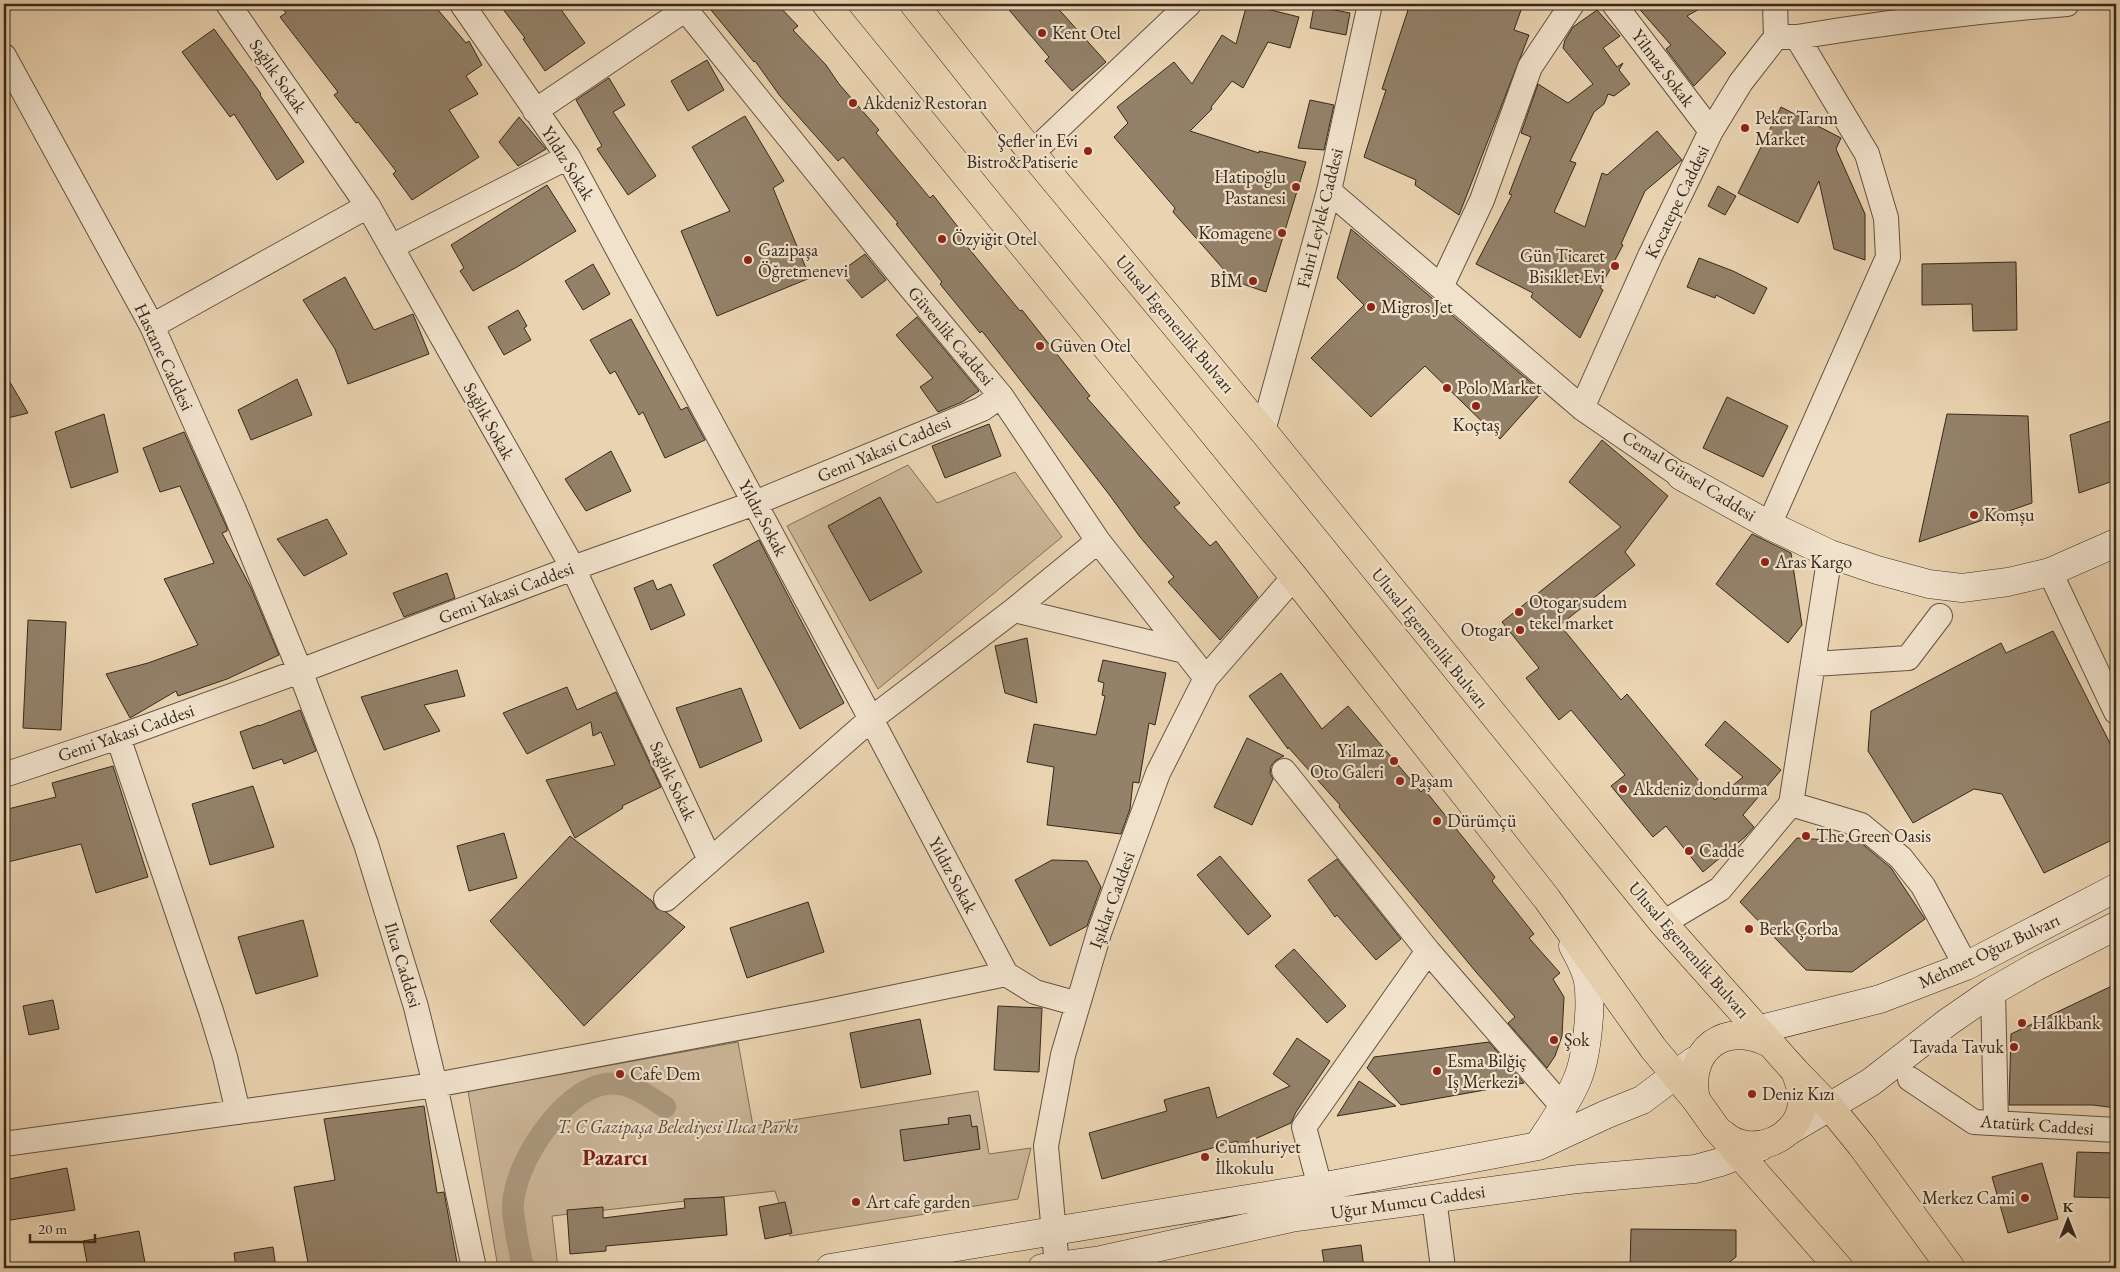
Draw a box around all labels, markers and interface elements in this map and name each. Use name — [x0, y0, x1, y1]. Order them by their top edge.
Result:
place label: Kent Otel — [1052, 21, 1121, 44]
street label: Yilmaz Sokak — [1627, 24, 1700, 112]
marker: Kent Otel — [1036, 27, 1048, 39]
street label: Sağlık Sokak — [245, 34, 313, 118]
place label: Akdeniz Restoran — [862, 91, 988, 114]
marker: Akdeniz Restoran — [847, 97, 859, 109]
place label: Peker Tarım Market — [1755, 106, 1838, 150]
street label: Yıldız Sokak — [537, 121, 601, 205]
marker: Peker Tarım Market — [1739, 122, 1751, 134]
place label: Şefler'in Evi Bistro&Patiserie — [966, 129, 1079, 173]
street label: Kocatepe Caddesi — [1639, 141, 1714, 262]
marker: Şefler'in Evi Bistro&Patiserie — [1082, 145, 1094, 157]
street label: Fahri Leylek Caddesi — [1291, 145, 1348, 290]
place label: Hatipoğlu Pastanesi — [1214, 165, 1287, 209]
marker: Hatipoğlu Pastanesi — [1290, 181, 1302, 193]
place label: Komagene — [1198, 221, 1272, 244]
place label: Özyiğit Otel — [952, 227, 1037, 250]
marker: Komagene — [1276, 227, 1288, 239]
marker: Özyiğit Otel — [936, 233, 948, 245]
place label: Gazipaşa Öğretmenevi — [758, 238, 849, 282]
place label: Gün Ticaret Bisiklet Evi — [1520, 244, 1606, 288]
street label: Ulusal Egemenlik Bulvarı — [1111, 250, 1240, 398]
marker: Gazipaşa Öğretmenevi — [742, 254, 754, 266]
marker: Gün Ticaret Bisiklet Evi — [1609, 260, 1621, 272]
place label: BİM — [1210, 269, 1243, 292]
marker: BİM — [1247, 275, 1259, 287]
street label: Güvenlik Caddesi — [903, 281, 1000, 391]
place label: Migros Jet — [1381, 295, 1453, 318]
street label: Hastane Caddesi — [130, 299, 200, 415]
marker: Migros Jet — [1365, 301, 1377, 313]
place label: Güven Otel — [1050, 334, 1131, 357]
marker: Güven Otel — [1034, 340, 1046, 352]
place label: Polo Market — [1457, 376, 1542, 399]
street label: Sağlık Sokak — [459, 378, 520, 464]
marker: Polo Market — [1441, 382, 1453, 394]
marker: Koçtaş — [1470, 400, 1482, 412]
street label: Gemi Yakasi Caddesi — [814, 410, 955, 487]
place label: Koçtaş — [1452, 413, 1500, 436]
street label: Cemal Gürsel Caddesi — [1618, 425, 1761, 526]
street label: Yıldız Sokak — [734, 476, 793, 560]
place label: Komşu — [1984, 503, 2035, 526]
marker: Komşu — [1968, 509, 1980, 521]
place label: Aras Kargo — [1774, 550, 1852, 573]
street label: Gemi Yakasi Caddesi — [435, 556, 577, 629]
marker: Aras Kargo — [1759, 556, 1771, 568]
street label: Ulusal Egemenlik Bulvarı — [1367, 563, 1494, 713]
place label: Otogar sudem tekel market — [1529, 590, 1627, 634]
marker: Otogar sudem tekel market — [1513, 606, 1525, 618]
place label: Otogar — [1461, 618, 1510, 641]
marker: Otogar — [1514, 624, 1526, 636]
street label: Gemi Yakasi Caddesi — [55, 698, 198, 767]
street label: Sağlık Sokak — [645, 737, 702, 825]
place label: Yilmaz Oto Galeri — [1310, 739, 1385, 783]
marker: Yilmaz Oto Galeri — [1388, 755, 1400, 767]
place label: Paşam — [1410, 769, 1453, 792]
marker: Paşam — [1394, 775, 1406, 787]
place label: Akdeniz dondurma — [1632, 777, 1768, 800]
marker: Akdeniz dondurma — [1617, 783, 1629, 795]
place label: Dürümçü — [1447, 809, 1517, 832]
marker: Dürümçü — [1431, 815, 1443, 827]
place label: The Green Oasis — [1816, 824, 1931, 847]
marker: The Green Oasis — [1800, 830, 1812, 842]
street label: Yıldız Sokak — [924, 833, 983, 917]
place label: Cadde — [1699, 839, 1744, 862]
marker: Cadde — [1683, 845, 1695, 857]
street label: Işıklar Caddesi — [1083, 848, 1140, 951]
street label: Ulusal Egemenlik Bulvarı — [1624, 877, 1755, 1023]
street label: Mehmet Oğuz Bulvarı — [1914, 907, 2064, 993]
place label: Berk Çorba — [1759, 917, 1839, 940]
street label: Ilıca Caddesi — [380, 919, 428, 1011]
marker: Berk Çorba — [1743, 923, 1755, 935]
place label: Halkbank — [2032, 1011, 2101, 1034]
marker: Halkbank — [2016, 1017, 2028, 1029]
place label: Şok — [1564, 1028, 1590, 1051]
marker: Şok — [1548, 1034, 1560, 1046]
place label: Tavada Tavuk — [1910, 1035, 2005, 1058]
marker: Tavada Tavuk — [2008, 1041, 2020, 1053]
place label: Esma Bilğiç Iş Merkezi — [1447, 1049, 1527, 1093]
place label: Cafe Dem — [630, 1062, 700, 1085]
marker: Esma Bilğiç Iş Merkezi — [1431, 1065, 1443, 1077]
marker: Cafe Dem — [614, 1068, 626, 1080]
place label: Deniz Kızı — [1762, 1082, 1835, 1105]
marker: Deniz Kızı — [1746, 1088, 1758, 1100]
street label: Atatürk Caddesi — [1978, 1109, 2095, 1140]
park label: T. C Gazipaşa Belediyesi Ilıca Parkı — [557, 1115, 799, 1139]
place label: Cumhuriyet İlkokulu — [1215, 1135, 1301, 1179]
district label: Pazarcı — [582, 1143, 648, 1172]
marker: Cumhuriyet İlkokulu — [1199, 1151, 1211, 1163]
street label: Uğur Mumcu Caddesi — [1329, 1179, 1487, 1224]
place label: Merkez Cami — [1922, 1186, 2016, 1209]
place label: Art cafe garden — [865, 1190, 971, 1213]
marker: Merkez Cami — [2019, 1192, 2031, 1204]
north arrow — [2042, 1194, 2092, 1244]
marker: Art cafe garden — [850, 1196, 862, 1208]
text: K — [2063, 1198, 2074, 1216]
scale bar — [30, 1212, 95, 1244]
text: 20 m — [38, 1219, 67, 1238]

